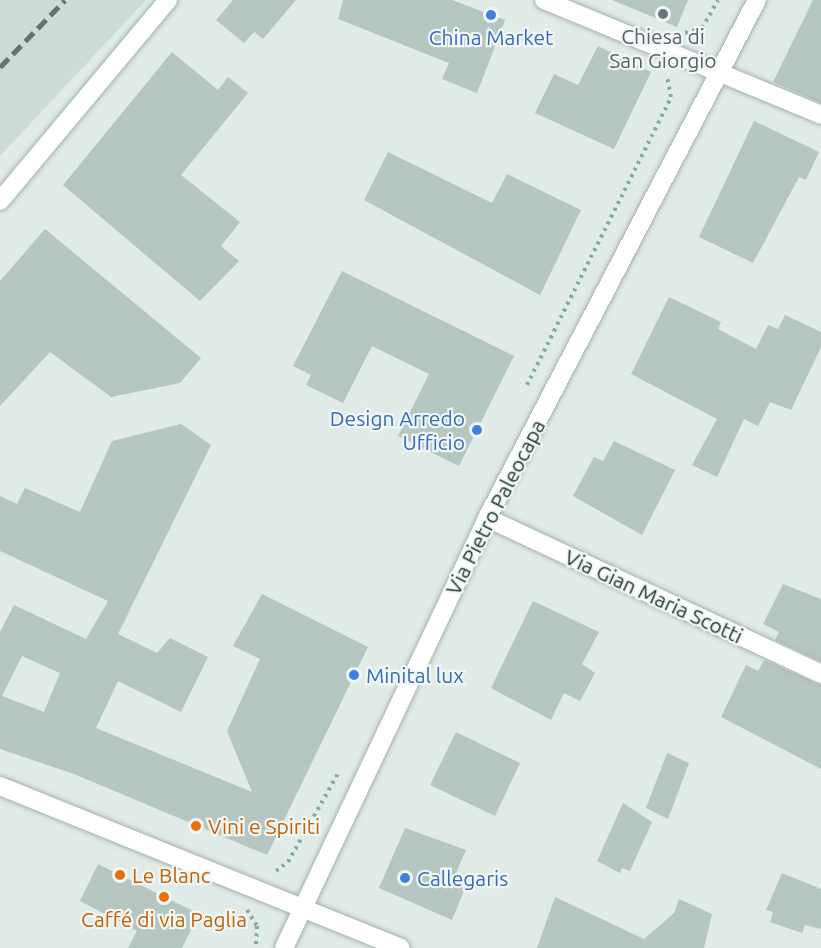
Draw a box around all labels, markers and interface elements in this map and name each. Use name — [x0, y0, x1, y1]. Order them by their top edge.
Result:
marker: Chiesa di San Giorgio — [656, 7, 670, 21]
marker: China Market — [484, 8, 498, 22]
place label: Chiesa di San Giorgio — [609, 23, 717, 73]
place label: China Market — [429, 24, 553, 50]
place label: Design Arredo Ufficio — [330, 405, 465, 455]
street label: Via Pietro Paleocapa — [440, 415, 550, 599]
marker: Design Arredo Ufficio — [470, 423, 484, 437]
street label: Via Gian Maria Scotti — [561, 544, 747, 648]
place label: Minital lux — [366, 662, 464, 688]
marker: Minital lux — [347, 668, 361, 682]
place label: Vini e Spiriti — [208, 813, 320, 839]
marker: Vini e Spiriti — [189, 819, 203, 833]
place label: Le Blanc — [132, 862, 211, 888]
place label: Callegaris — [417, 865, 508, 891]
marker: Le Blanc — [113, 868, 127, 882]
marker: Callegaris — [398, 871, 412, 885]
marker: Caffé di via Paglia — [157, 890, 171, 904]
place label: Caffé di via Paglia — [81, 906, 247, 932]

